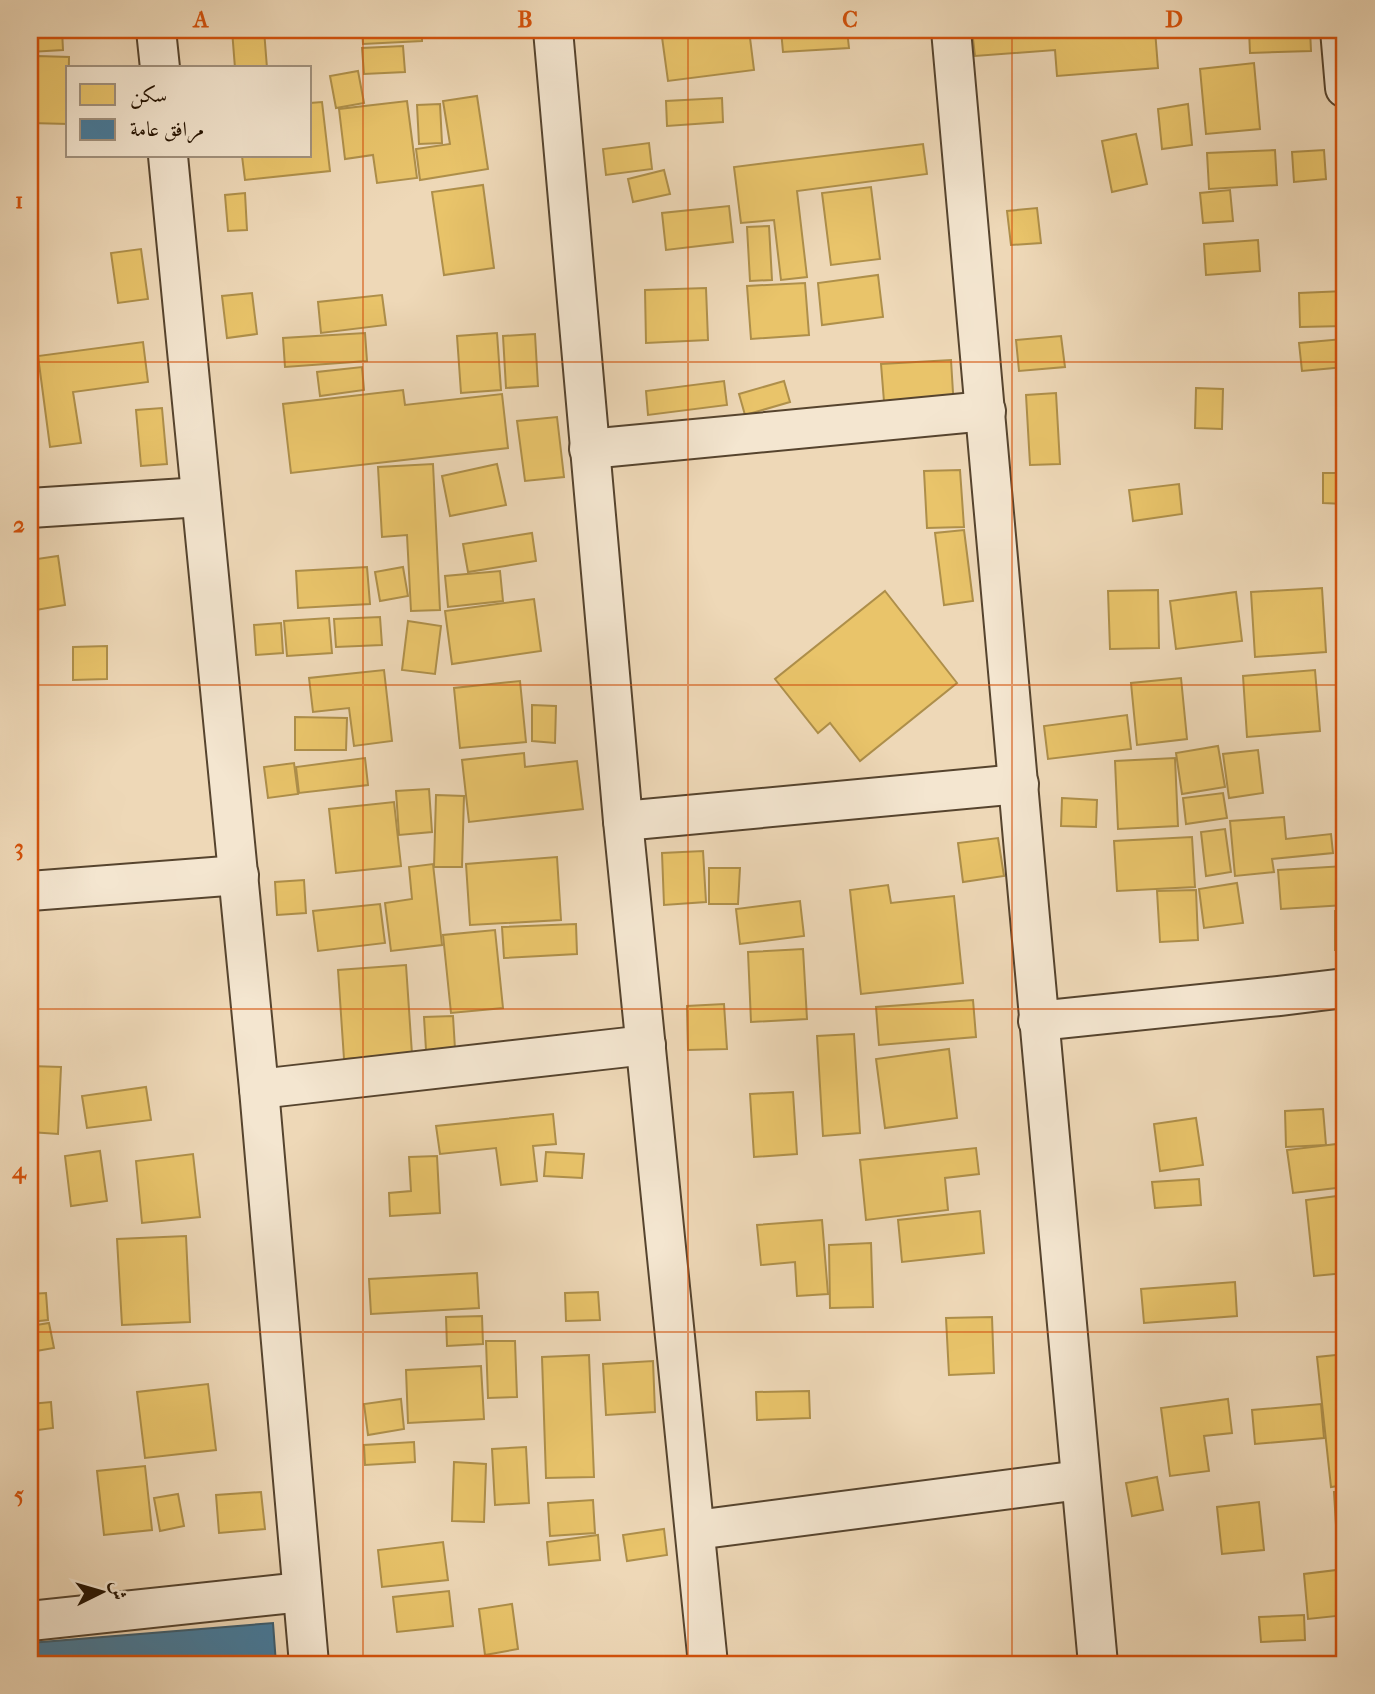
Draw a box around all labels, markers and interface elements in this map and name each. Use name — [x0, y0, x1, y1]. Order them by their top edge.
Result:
text: A — [192, 6, 210, 33]
text: B — [518, 6, 533, 33]
text: C — [842, 6, 858, 33]
text: D — [1165, 6, 1183, 33]
legend — [66, 66, 312, 158]
text: سكن — [130, 83, 167, 109]
text: مرافق عامة — [130, 117, 204, 144]
text: 1 — [15, 187, 23, 214]
text: 2 — [13, 511, 25, 538]
text: 3 — [14, 834, 24, 861]
text: 4 — [11, 1157, 27, 1184]
text: 5 — [14, 1481, 24, 1508]
north arrow — [66, 1558, 136, 1628]
text: ش — [106, 1580, 130, 1601]

